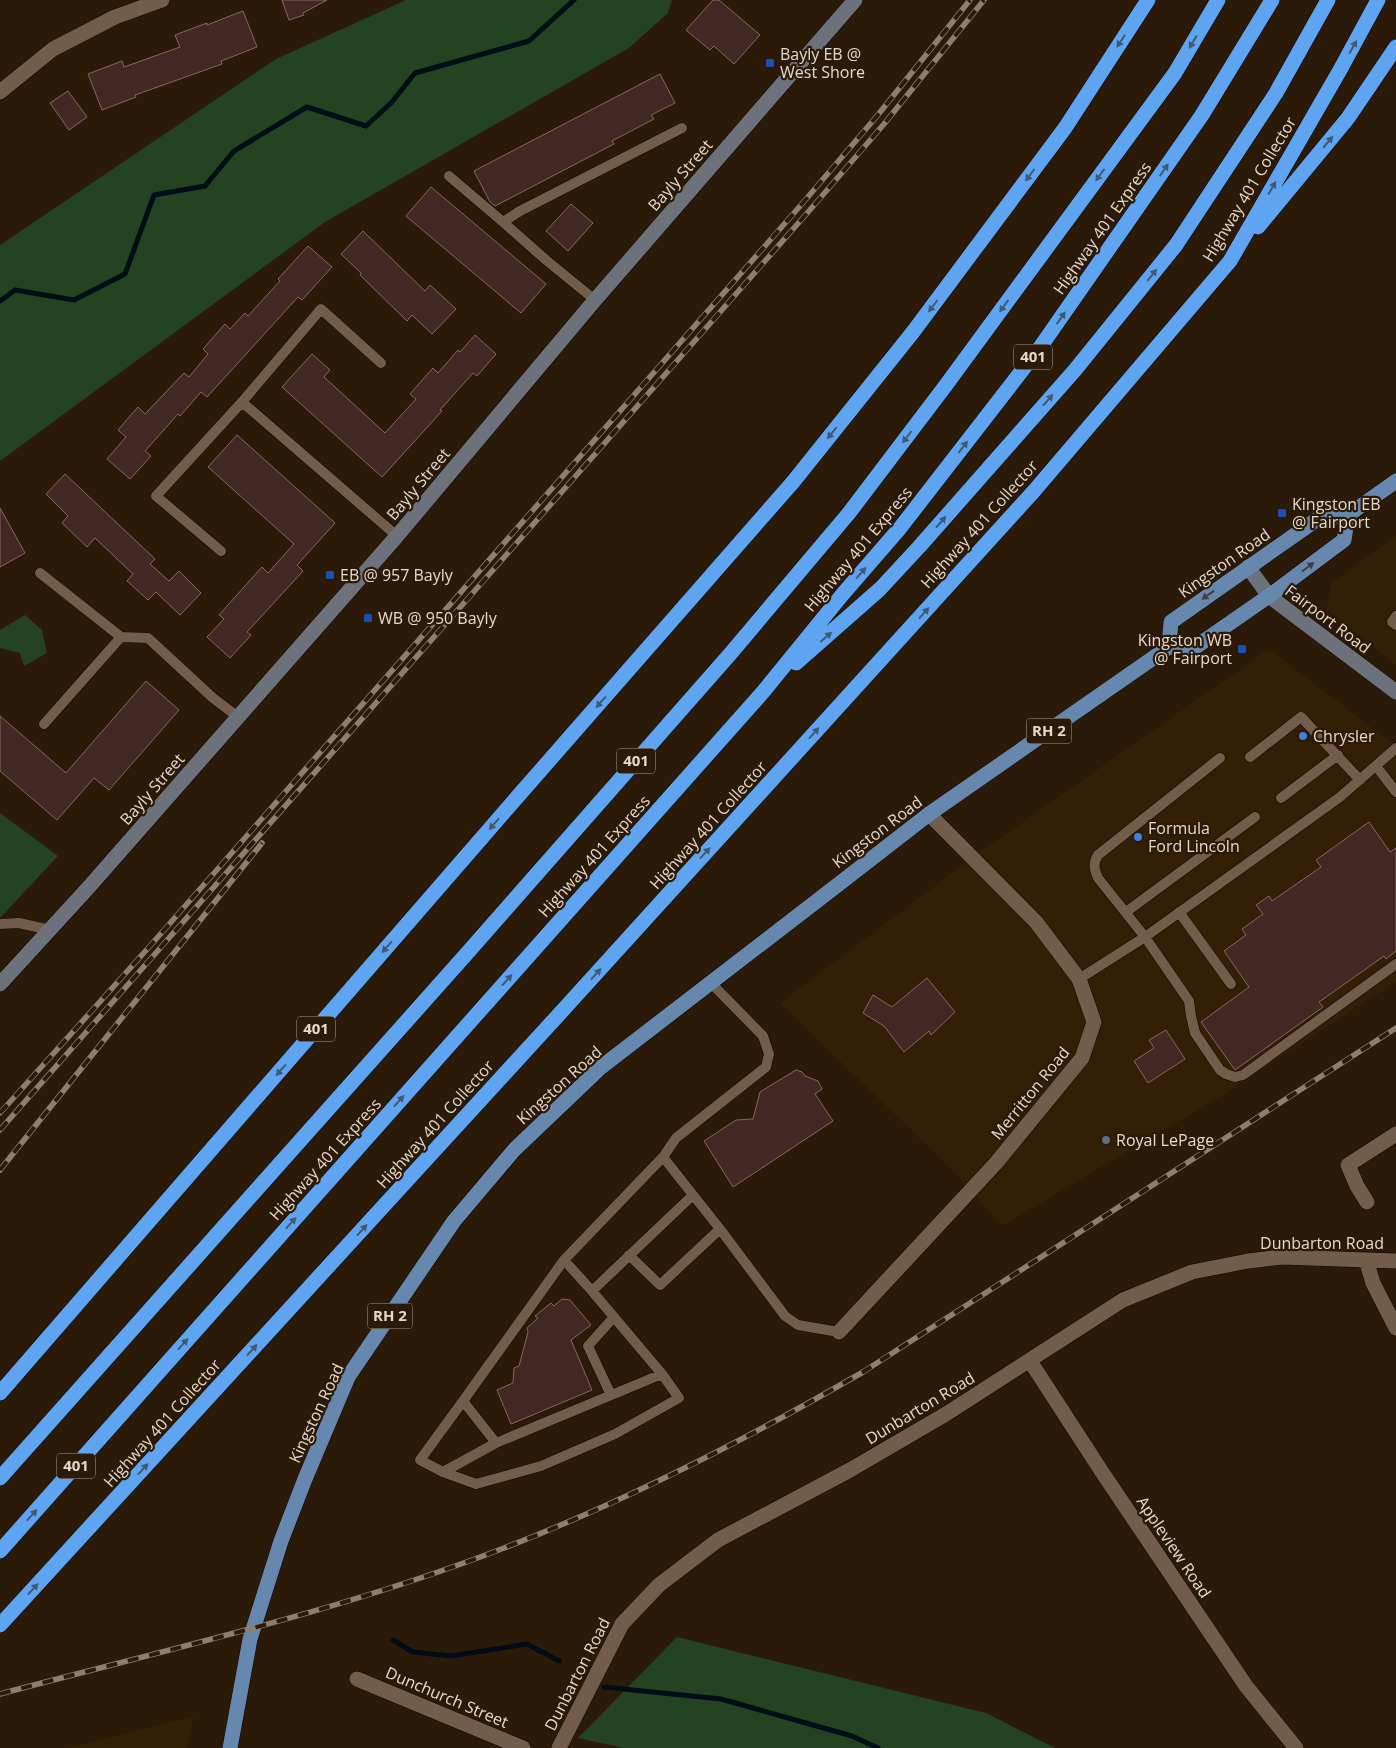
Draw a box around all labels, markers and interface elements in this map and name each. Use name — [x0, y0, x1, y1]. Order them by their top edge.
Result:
one-way arrow — [1117, 34, 1126, 48]
one-way arrow — [1189, 35, 1197, 49]
one-way arrow — [1348, 40, 1357, 54]
place label: Bayly EB @ West Shore — [780, 43, 865, 83]
marker: Bayly EB @ West Shore — [764, 57, 776, 69]
street label: Highway 401 Collector — [1197, 112, 1301, 266]
street label: Bayly Street — [643, 134, 717, 215]
one-way arrow — [1323, 136, 1334, 149]
street label: Highway 401 Express — [1048, 157, 1156, 299]
one-way arrow — [1159, 163, 1169, 177]
one-way arrow — [1025, 168, 1035, 182]
one-way arrow — [1095, 168, 1105, 182]
one-way arrow — [1268, 181, 1276, 195]
one-way arrow — [1146, 269, 1157, 282]
one-way arrow — [928, 299, 938, 313]
one-way arrow — [999, 299, 1009, 313]
one-way arrow — [1056, 311, 1066, 324]
road number: 401 — [1014, 344, 1052, 370]
one-way arrow — [1043, 394, 1054, 407]
one-way arrow — [827, 426, 838, 439]
one-way arrow — [902, 430, 913, 443]
one-way arrow — [958, 440, 968, 454]
street label: Bayly Street — [381, 443, 455, 525]
street label: Highway 401 Collector — [915, 455, 1043, 593]
street label: Highway 401 Express — [799, 482, 917, 616]
place label: Kingston EB @ Fairport — [1292, 493, 1380, 533]
marker: Kingston EB @ Fairport — [1276, 507, 1288, 519]
one-way arrow — [935, 515, 946, 528]
street label: Kingston Road — [1174, 523, 1274, 603]
one-way arrow — [1301, 562, 1315, 572]
place label: EB @ 957 Bayly — [340, 564, 454, 586]
one-way arrow — [855, 567, 866, 580]
marker: EB @ 957 Bayly — [324, 569, 336, 581]
street label: Fairport Road — [1281, 580, 1375, 658]
one-way arrow — [1201, 590, 1215, 600]
one-way arrow — [918, 606, 929, 619]
place label: WB @ 950 Bayly — [378, 607, 498, 629]
marker: WB @ 950 Bayly — [362, 612, 374, 624]
place label: Kingston WB @ Fairport — [1138, 629, 1232, 669]
one-way arrow — [819, 631, 832, 642]
marker: Kingston WB @ Fairport — [1236, 643, 1248, 655]
one-way arrow — [595, 695, 607, 707]
road number: RH 2 — [1026, 718, 1072, 744]
place label: Chrysler — [1313, 725, 1375, 747]
one-way arrow — [809, 726, 820, 739]
marker: Chrysler — [1297, 730, 1309, 742]
street label: Bayly Street — [115, 748, 189, 829]
road number: 401 — [617, 748, 655, 774]
street label: Highway 401 Collector — [644, 756, 772, 894]
street label: Highway 401 Express — [533, 790, 655, 922]
street label: Kingston Road — [827, 791, 927, 873]
place label: Formula Ford Lincoln — [1148, 817, 1240, 857]
one-way arrow — [488, 818, 500, 830]
marker: Formula Ford Lincoln — [1132, 831, 1144, 843]
one-way arrow — [699, 848, 711, 860]
one-way arrow — [382, 940, 393, 953]
one-way arrow — [590, 968, 602, 980]
one-way arrow — [501, 974, 513, 986]
road number: 401 — [297, 1016, 335, 1042]
street label: Kingston Road — [512, 1041, 606, 1129]
street label: Merritton Road — [986, 1042, 1074, 1144]
street label: Highway 401 Collector — [371, 1055, 499, 1193]
one-way arrow — [275, 1063, 287, 1075]
street label: Highway 401 Express — [264, 1093, 386, 1225]
one-way arrow — [394, 1095, 405, 1108]
place label: Royal LePage — [1116, 1129, 1214, 1151]
marker: Royal LePage — [1100, 1134, 1112, 1146]
one-way arrow — [286, 1216, 297, 1229]
one-way arrow — [356, 1224, 368, 1236]
street label: Dunbarton Road — [1260, 1232, 1384, 1254]
road number: RH 2 — [368, 1304, 412, 1328]
one-way arrow — [178, 1338, 189, 1351]
one-way arrow — [246, 1344, 258, 1356]
street label: Highway 401 Collector — [98, 1354, 226, 1492]
street label: Kingston Road — [283, 1360, 349, 1466]
street label: Dunbarton Road — [861, 1367, 979, 1449]
road number: 401 — [57, 1454, 95, 1478]
one-way arrow — [137, 1464, 149, 1476]
street label: Appleview Road — [1132, 1492, 1216, 1602]
one-way arrow — [27, 1508, 38, 1521]
one-way arrow — [27, 1584, 39, 1596]
street label: Dunbarton Road — [539, 1614, 615, 1734]
street label: Dunchurch Street — [382, 1661, 512, 1733]

